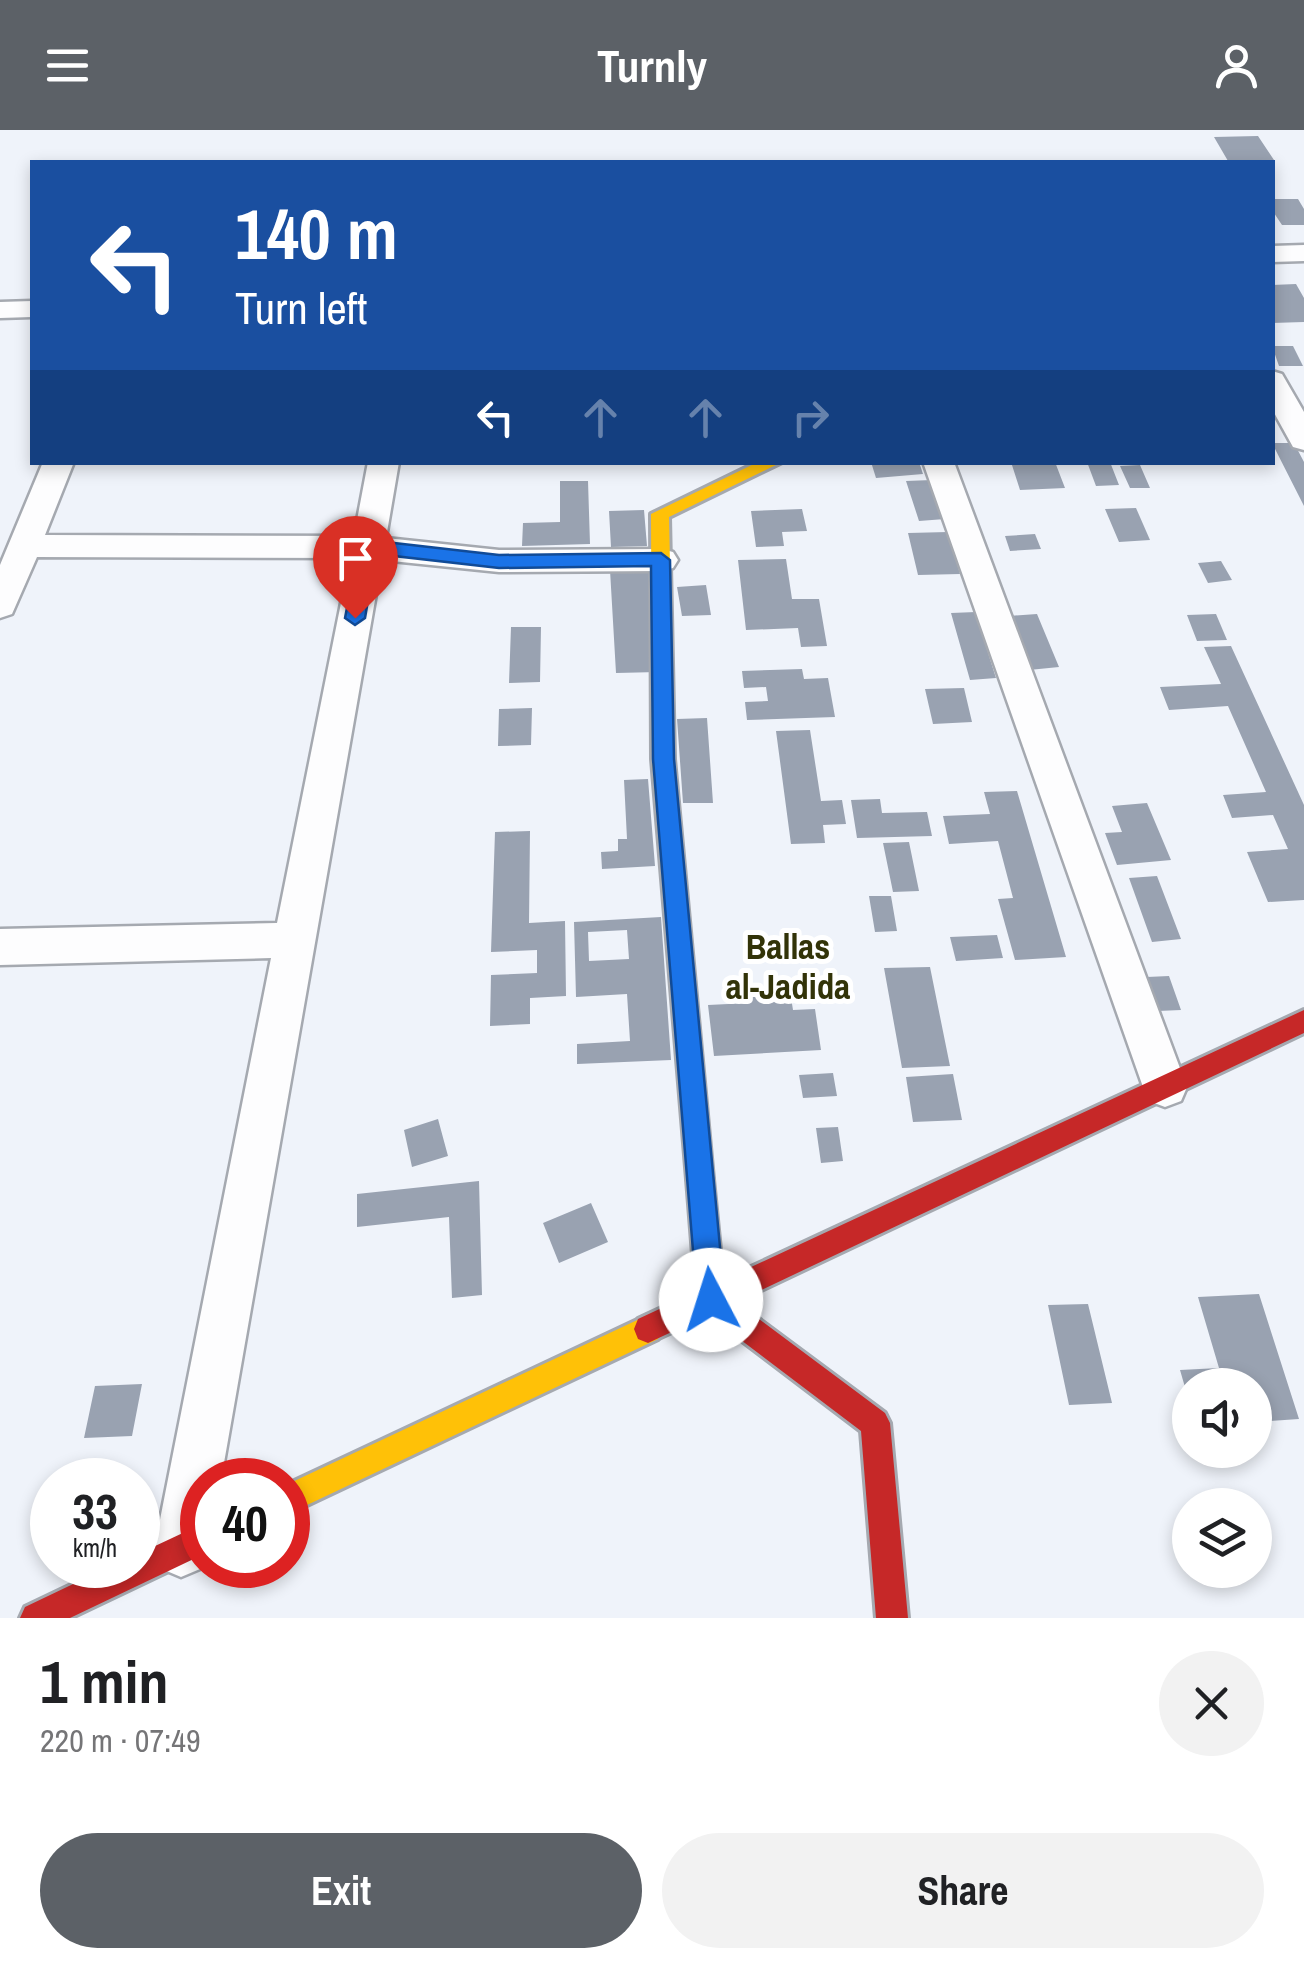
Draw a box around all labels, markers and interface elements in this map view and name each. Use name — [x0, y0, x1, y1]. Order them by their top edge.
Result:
text: Turnly — [597, 35, 707, 96]
icon: menu — [40, 38, 95, 93]
icon: person — [1209, 38, 1264, 93]
text: 140 m — [235, 187, 398, 281]
icon: left — [70, 200, 200, 330]
text: Turn left — [235, 277, 367, 338]
icon: left — [468, 390, 523, 445]
icon: ahead — [573, 390, 628, 445]
icon: ahead — [678, 390, 733, 445]
icon: right — [783, 390, 838, 445]
pin — [313, 516, 398, 619]
icon: arrive — [328, 531, 383, 586]
district label: Ballas al-Jadida — [726, 923, 850, 1010]
position arrow — [659, 1248, 763, 1352]
map controls — [1172, 1368, 1272, 1588]
button: sound — [1172, 1368, 1272, 1468]
speed limit sign: 40 — [180, 1458, 310, 1588]
text: 33 — [72, 1477, 118, 1545]
button: layers — [1172, 1488, 1272, 1588]
text: km/h — [73, 1531, 117, 1565]
text: 1 min — [40, 1641, 169, 1722]
button: close — [1159, 1651, 1264, 1756]
text: 220 m · 07:49 — [40, 1719, 200, 1762]
button: Exit — [40, 1833, 642, 1948]
button: Share — [662, 1833, 1264, 1948]

